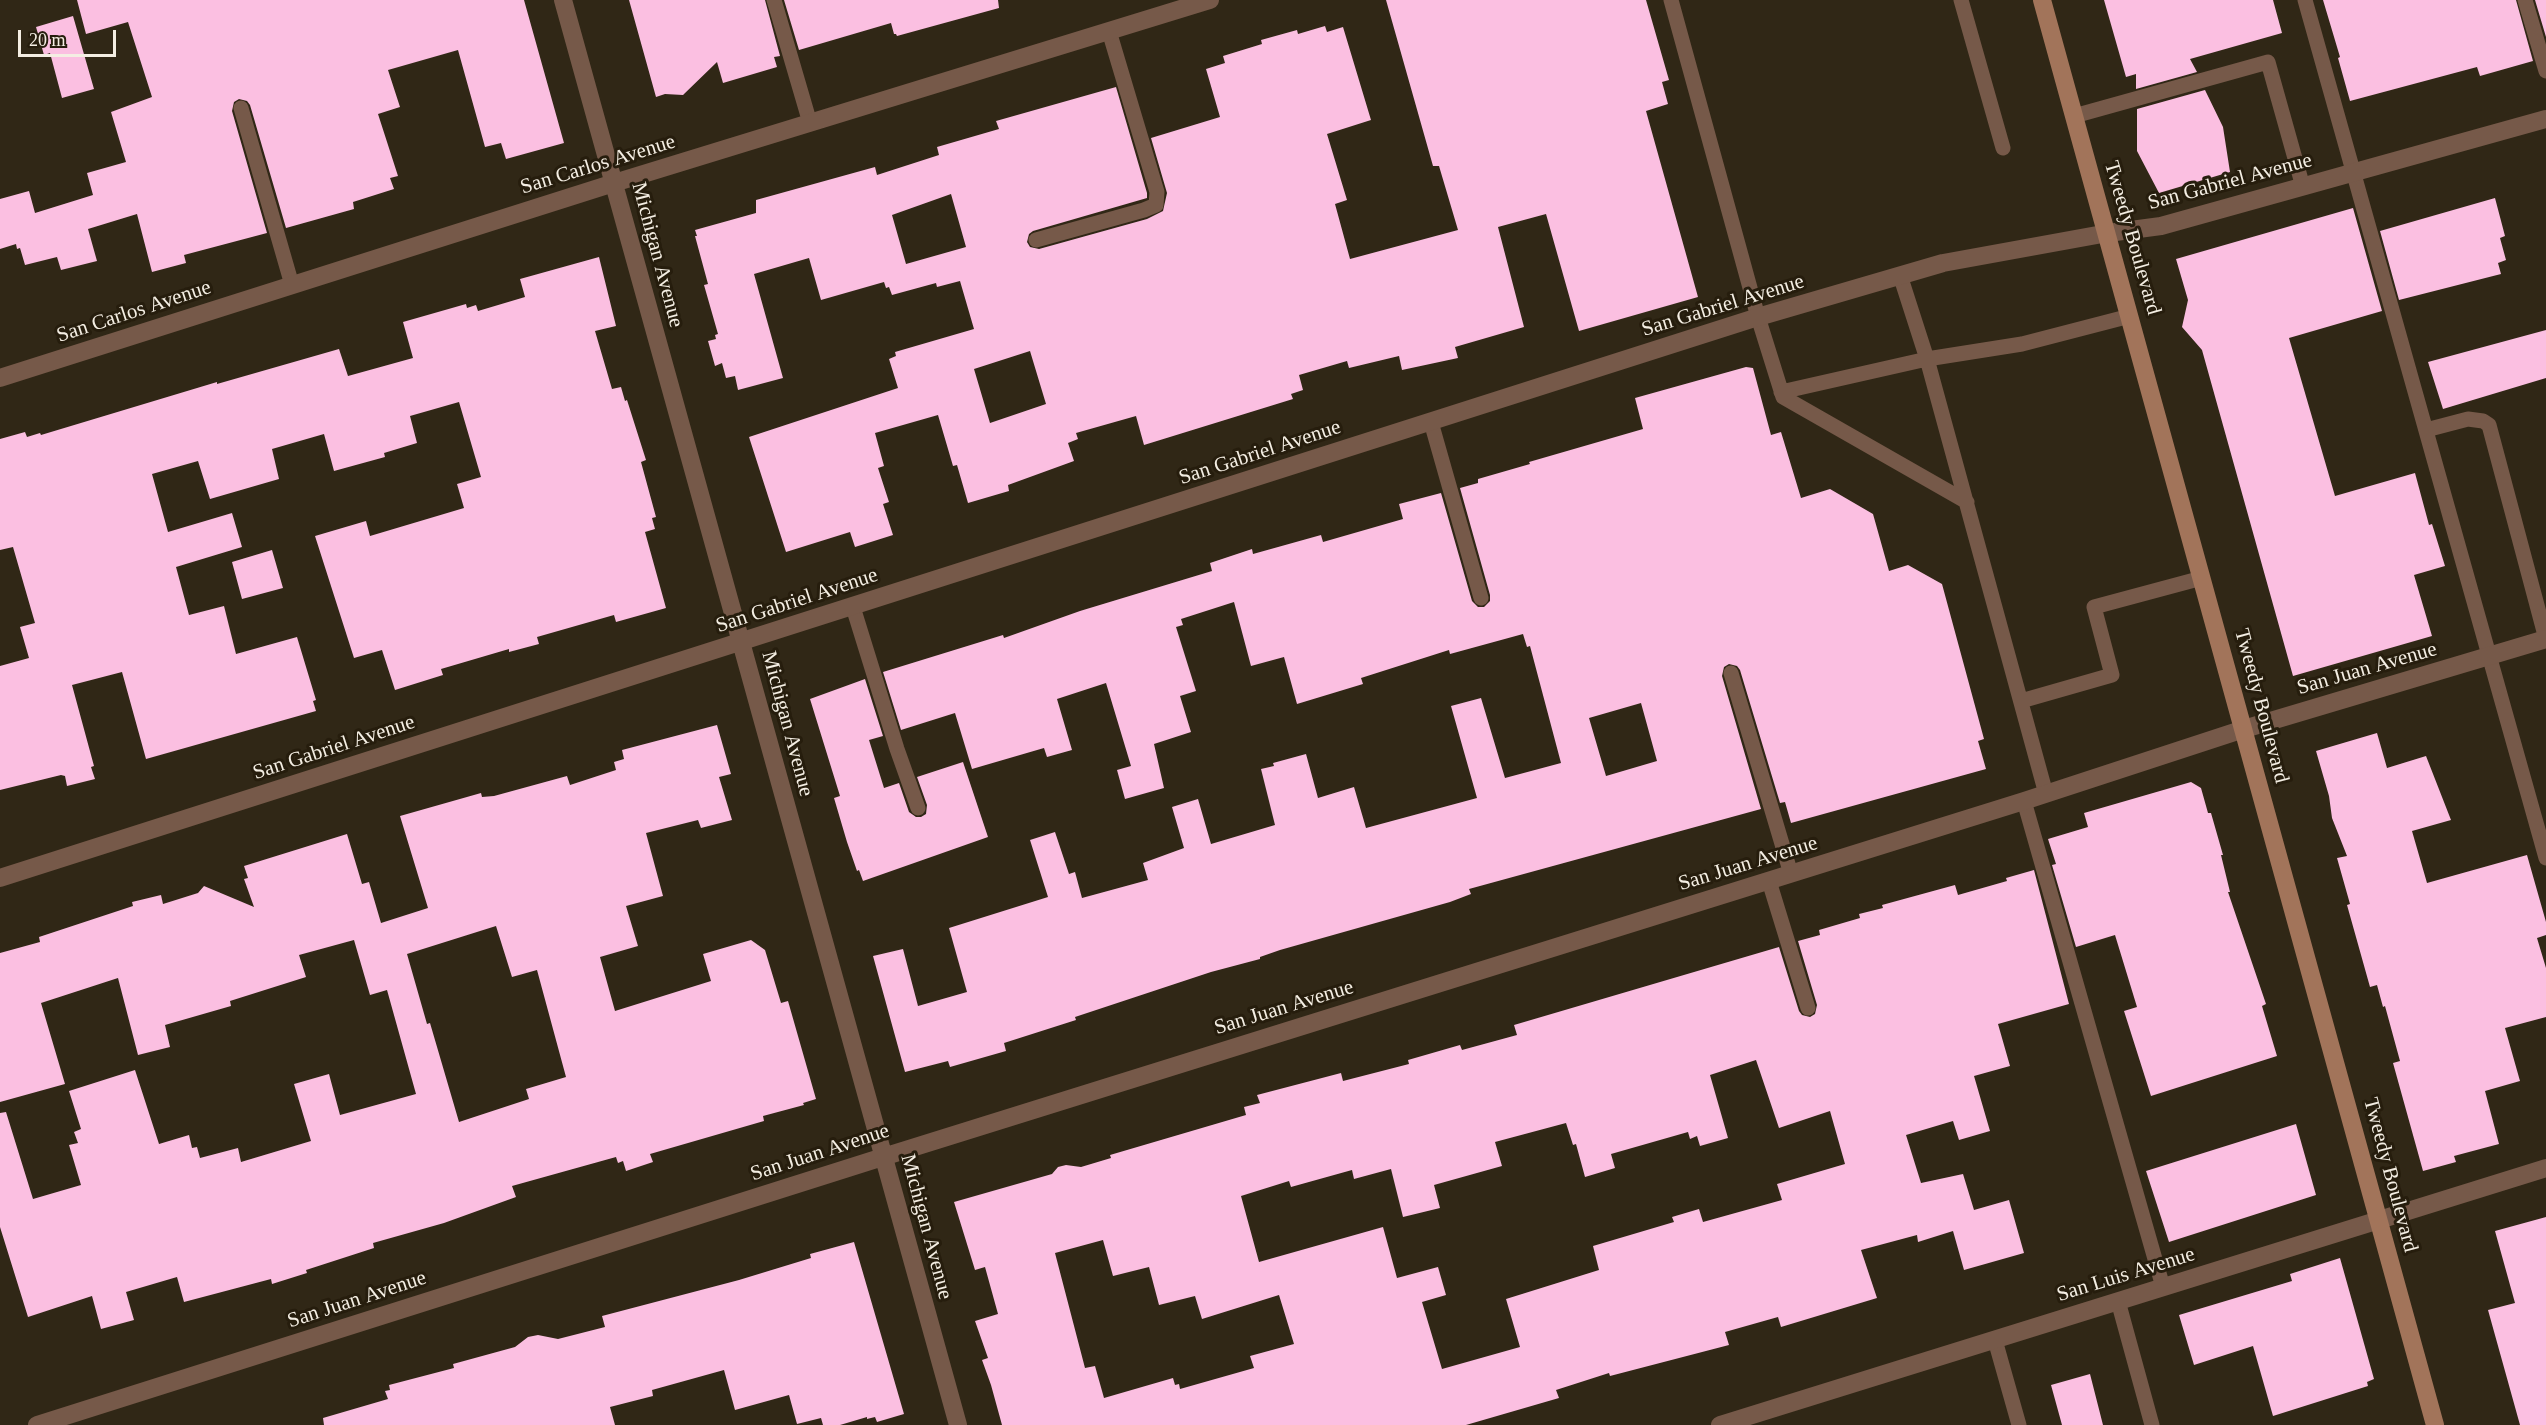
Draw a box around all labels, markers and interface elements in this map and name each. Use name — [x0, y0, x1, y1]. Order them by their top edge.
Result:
scale bar — [21, 18, 118, 56]
text: 20 m — [29, 30, 66, 50]
street label: San Carlos Avenue — [518, 129, 678, 201]
street label: San Gabriel Avenue — [2145, 148, 2315, 216]
street label: Tweedy Boulevard — [2098, 158, 2166, 318]
street label: Michigan Avenue — [625, 180, 689, 330]
street label: San Gabriel Avenue — [1639, 269, 1807, 343]
street label: San Carlos Avenue — [54, 275, 214, 349]
street label: San Gabriel Avenue — [1176, 415, 1344, 491]
street label: San Gabriel Avenue — [713, 563, 881, 639]
street label: Tweedy Boulevard — [2228, 626, 2294, 786]
street label: San Juan Avenue — [2294, 637, 2440, 701]
street label: Michigan Avenue — [755, 649, 819, 799]
street label: San Gabriel Avenue — [250, 710, 418, 786]
street label: San Juan Avenue — [1675, 831, 1821, 897]
street label: San Juan Avenue — [1211, 975, 1357, 1041]
street label: Tweedy Boulevard — [2357, 1095, 2423, 1255]
street label: San Juan Avenue — [748, 1119, 892, 1187]
street label: Michigan Avenue — [894, 1152, 958, 1302]
street label: San Luis Avenue — [2054, 1242, 2198, 1308]
street label: San Juan Avenue — [285, 1266, 429, 1334]

